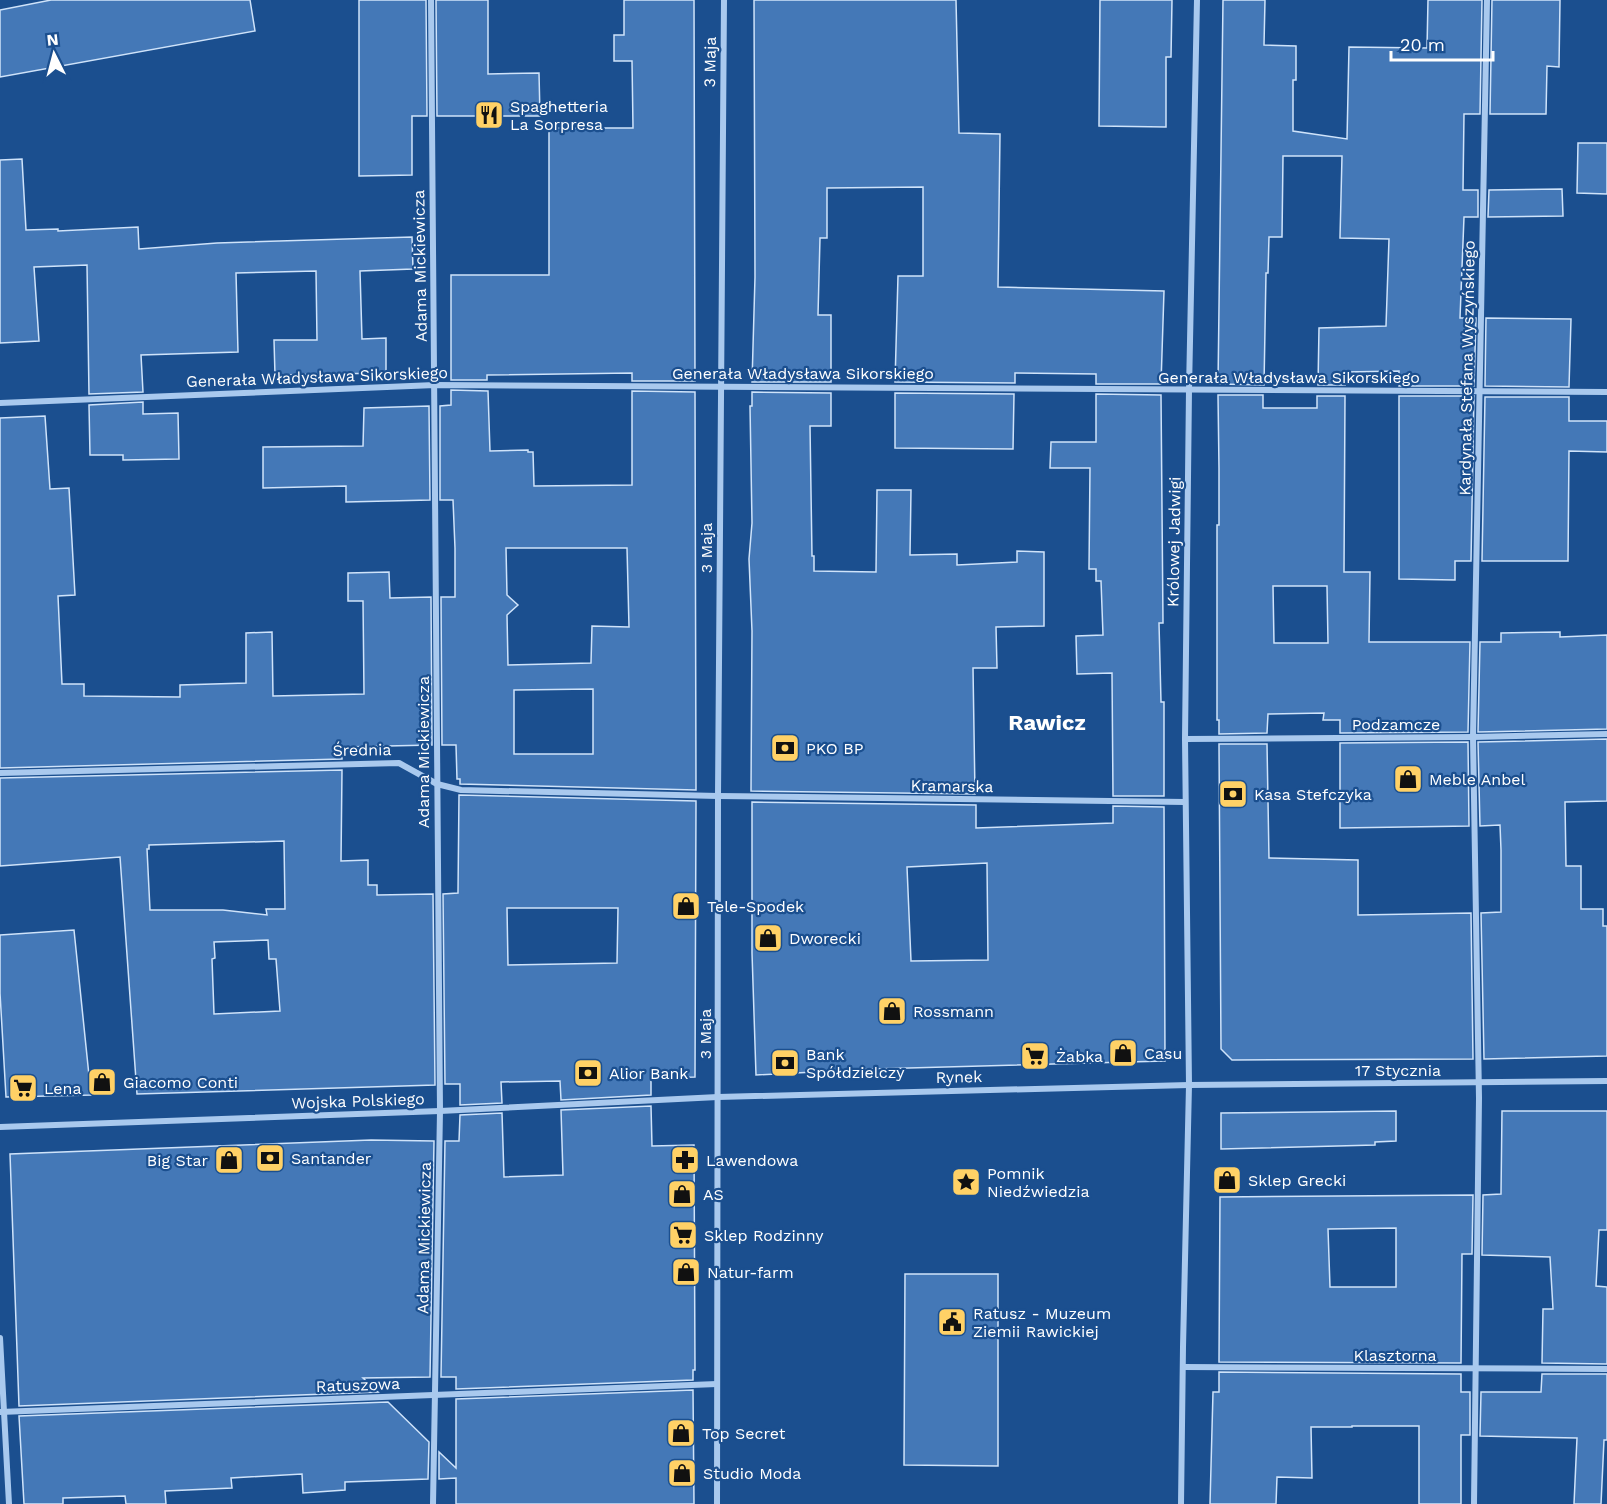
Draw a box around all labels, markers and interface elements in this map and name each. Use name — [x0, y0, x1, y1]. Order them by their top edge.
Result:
north arrow — [24, 24, 84, 84]
scale bar — [1391, 24, 1493, 62]
text: N — [46, 30, 59, 50]
text: 20 m — [1400, 34, 1445, 55]
street label: 3 Maja — [700, 36, 720, 88]
place label: Spaghetteria La Sorpresa — [510, 97, 608, 134]
restaurant icon: Spaghetteria La Sorpresa — [473, 99, 505, 131]
street label: Adama Mickiewicza — [409, 190, 431, 342]
street label: Kardynała Stefana Wyszyńskiego — [1455, 240, 1479, 496]
street label: Generała Władysława Sikorskiego — [186, 363, 448, 391]
street label: Generała Władysława Sikorskiego — [672, 364, 934, 383]
street label: Generała Władysława Sikorskiego — [1158, 368, 1420, 387]
street label: Królowej Jadwigi — [1163, 477, 1185, 607]
street label: 3 Maja — [697, 523, 716, 573]
street label: Adama Mickiewicza — [414, 676, 433, 828]
district label: Rawicz — [1008, 710, 1086, 735]
street label: Podzamcze — [1352, 715, 1440, 734]
bank icon: PKO BP — [769, 732, 801, 764]
place label: PKO BP — [806, 739, 864, 758]
street label: Średnia — [332, 740, 392, 760]
shop icon: Meble Anbel — [1392, 763, 1424, 795]
place label: Meble Anbel — [1429, 770, 1525, 789]
street label: Kramarska — [910, 776, 994, 796]
bank icon: Kasa Stefczyka — [1217, 778, 1249, 810]
place label: Kasa Stefczyka — [1254, 785, 1372, 804]
shop icon: Tele-Spodek — [670, 890, 702, 922]
place label: Tele-Spodek — [707, 897, 804, 916]
shop icon: Dworecki — [752, 922, 784, 954]
place label: Dworecki — [789, 929, 861, 948]
shop icon: Rossmann — [876, 995, 908, 1027]
place label: Rossmann — [913, 1002, 994, 1021]
street label: 3 Maja — [696, 1009, 715, 1059]
shop icon: Casu — [1107, 1037, 1139, 1069]
supermarket icon: Żabka — [1019, 1040, 1051, 1072]
place label: Casu — [1144, 1044, 1182, 1063]
place label: Bank Spółdzielczy — [806, 1045, 905, 1082]
bank icon: Bank Spółdzielczy — [769, 1047, 801, 1079]
place label: Żabka — [1056, 1047, 1103, 1066]
bank icon: Alior Bank — [572, 1057, 604, 1089]
street label: 17 Stycznia — [1355, 1061, 1441, 1080]
place label: Alior Bank — [609, 1064, 688, 1083]
shop icon: Giacomo Conti — [86, 1066, 118, 1098]
street label: Rynek — [936, 1067, 982, 1087]
supermarket icon: Lena — [7, 1072, 39, 1104]
place label: Giacomo Conti — [123, 1073, 238, 1092]
place label: Lena — [44, 1079, 82, 1098]
street label: Wojska Polskiego — [291, 1089, 425, 1113]
bank icon: Santander — [254, 1142, 286, 1174]
shop icon: Big Star — [213, 1144, 245, 1176]
pharmacy icon: Lawendowa — [669, 1144, 701, 1176]
place label: Santander — [291, 1149, 372, 1168]
place label: Big Star — [147, 1151, 208, 1170]
place label: Lawendowa — [706, 1151, 798, 1170]
street label: Adama Mickiewicza — [413, 1162, 435, 1314]
place label: Pomnik Niedźwiedzia — [987, 1164, 1090, 1201]
shop icon: Sklep Grecki — [1211, 1164, 1243, 1196]
place icon: Pomnik Niedźwiedzia — [950, 1166, 982, 1198]
place label: Sklep Grecki — [1248, 1171, 1346, 1190]
shop icon: AS — [666, 1178, 698, 1210]
place label: AS — [703, 1185, 724, 1204]
supermarket icon: Sklep Rodzinny — [667, 1219, 699, 1251]
place label: Sklep Rodzinny — [704, 1226, 824, 1245]
shop icon: Natur-farm — [670, 1256, 702, 1288]
place label: Natur-farm — [707, 1263, 794, 1282]
place label: Ratusz - Muzeum Ziemii Rawickiej — [973, 1304, 1111, 1341]
public building icon: Ratusz - Muzeum Ziemii Rawickiej — [936, 1306, 968, 1338]
street label: Klasztorna — [1353, 1346, 1437, 1365]
street label: Ratuszowa — [315, 1374, 401, 1396]
shop icon: Top Secret — [665, 1417, 697, 1449]
place label: Top Secret — [702, 1424, 786, 1443]
shop icon: Studio Moda — [666, 1457, 698, 1489]
place label: Studio Moda — [703, 1464, 801, 1483]

